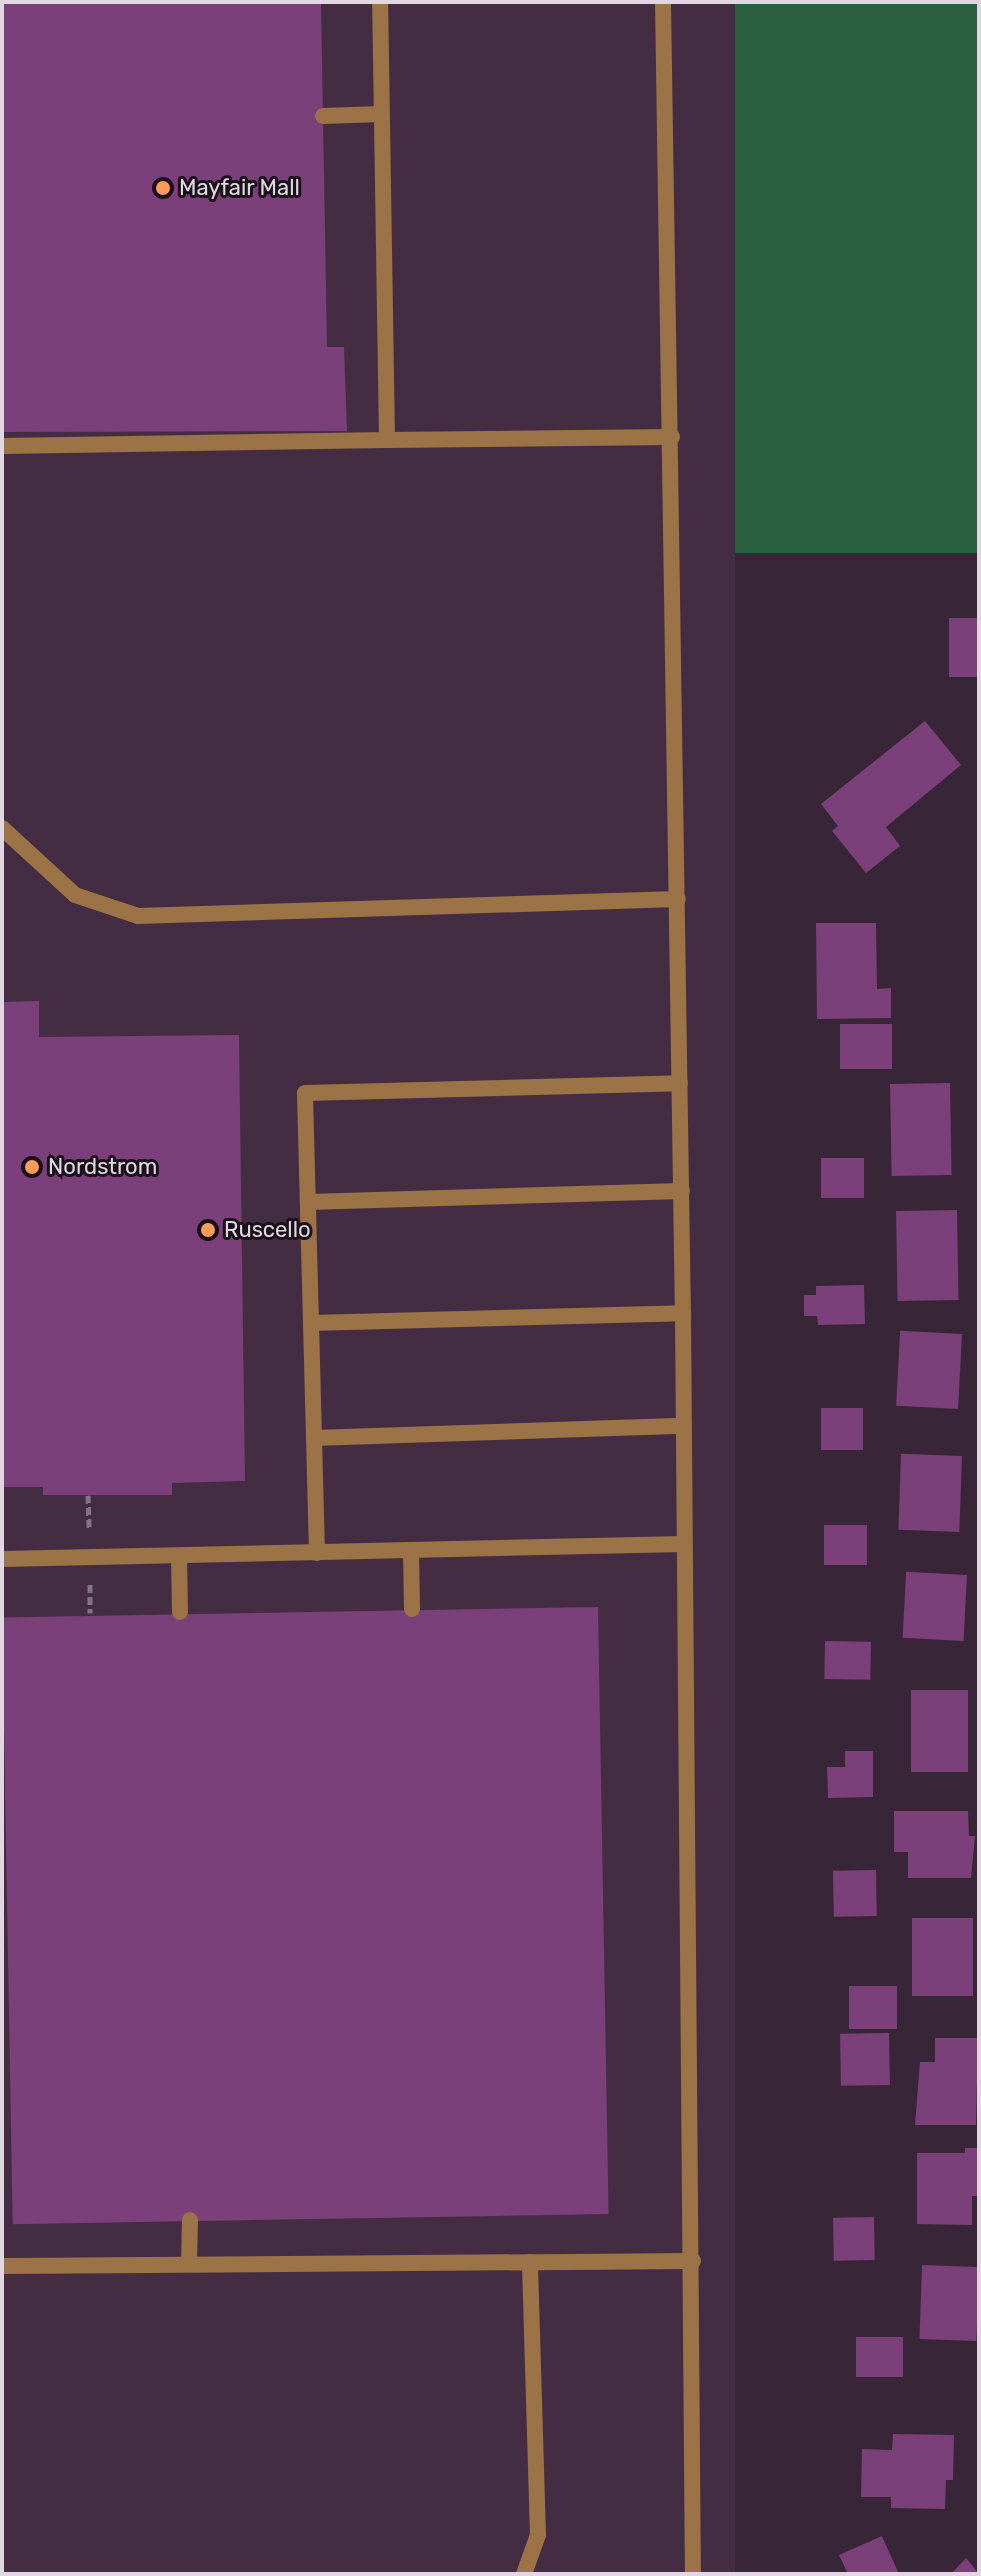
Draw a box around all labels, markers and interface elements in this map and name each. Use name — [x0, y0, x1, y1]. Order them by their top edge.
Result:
place label: Mayfair Mall — [179, 175, 300, 201]
marker: Mayfair Mall — [154, 179, 172, 197]
place label: Nordstrom — [48, 1154, 157, 1180]
marker: Nordstrom — [23, 1158, 41, 1176]
place label: Ruscello — [224, 1217, 311, 1243]
marker: Ruscello — [199, 1221, 217, 1239]

